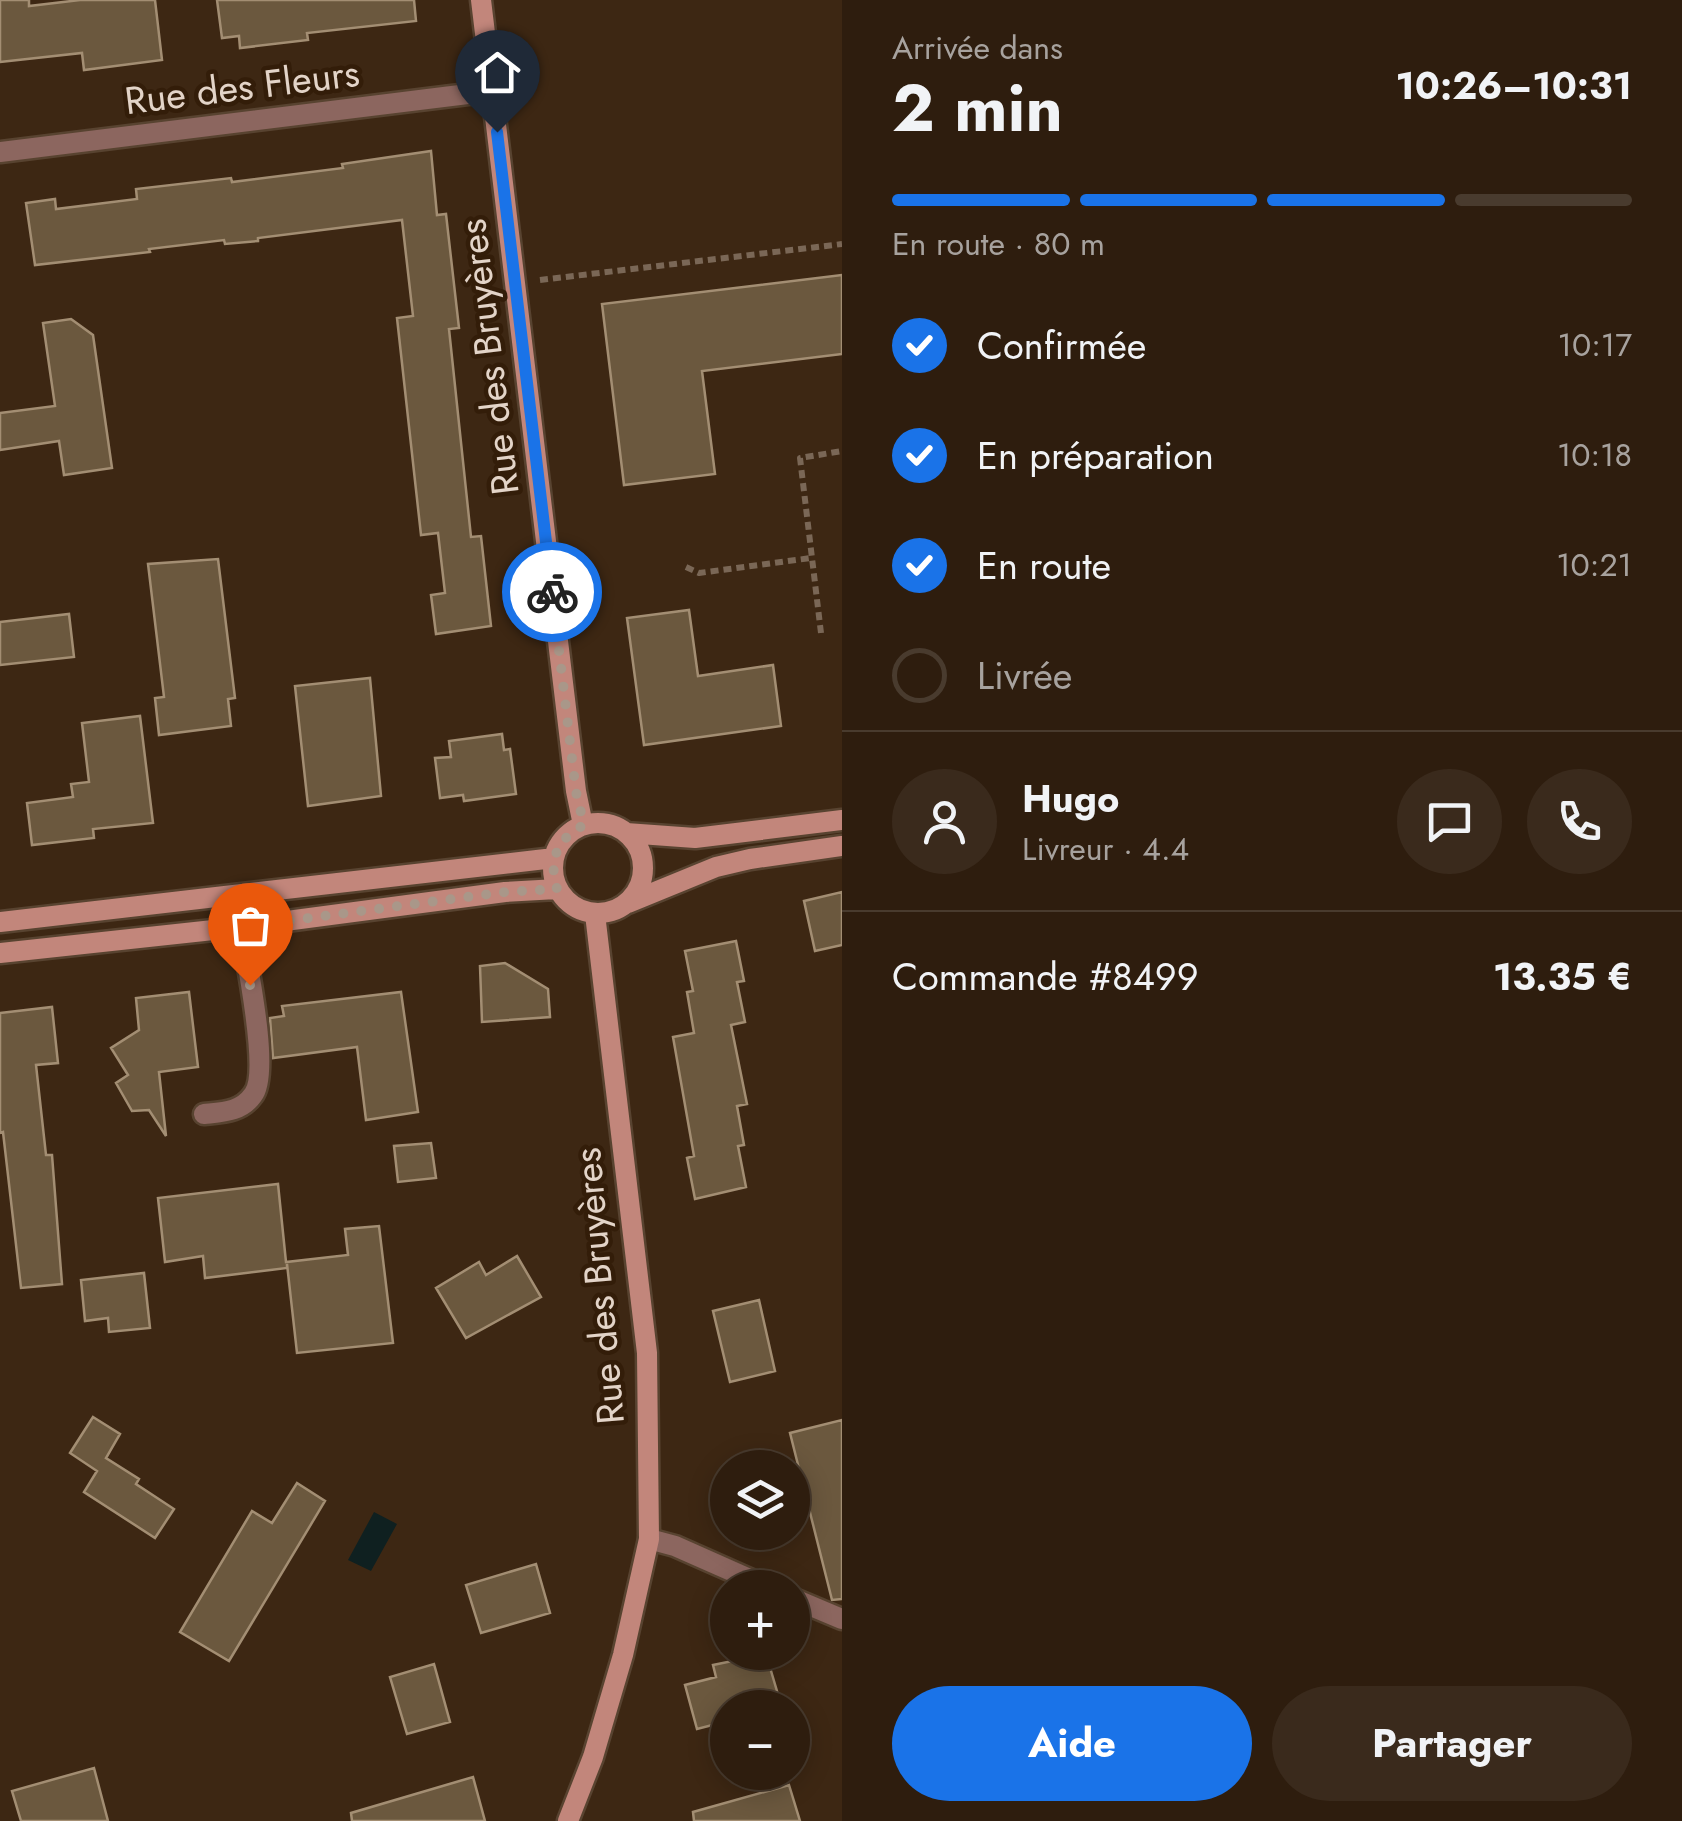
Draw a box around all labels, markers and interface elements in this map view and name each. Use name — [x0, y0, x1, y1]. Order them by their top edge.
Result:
text: Arrivée dans — [892, 25, 1063, 71]
pin — [455, 30, 540, 133]
street label: Rue des Fleurs — [122, 45, 362, 128]
icon: home — [470, 45, 525, 100]
text: 10:26–10:31 — [1395, 58, 1632, 113]
text: 2 min — [892, 61, 1063, 155]
street label: Rue des Bruyères — [444, 216, 533, 498]
text: En route · 80 m — [892, 221, 1105, 267]
icon: check — [892, 318, 947, 373]
text: Confirmée — [977, 318, 1146, 373]
text: 10:17 — [1558, 322, 1632, 368]
icon: check — [892, 428, 947, 483]
text: En préparation — [977, 428, 1214, 483]
text: 10:18 — [1557, 432, 1632, 478]
icon: check — [892, 538, 947, 593]
text: En route — [977, 538, 1111, 593]
courier — [502, 542, 602, 642]
text: 10:21 — [1556, 542, 1632, 588]
icon: bike — [525, 565, 580, 620]
text: Livrée — [977, 648, 1072, 703]
button: person — [892, 769, 997, 874]
button: chat — [1397, 769, 1502, 874]
button: phone — [1527, 769, 1632, 874]
text: Hugo — [1022, 771, 1119, 826]
text: Livreur · 4.4 — [1022, 826, 1189, 872]
pin — [208, 883, 293, 986]
icon: bag — [223, 898, 278, 953]
text: Commande #8499 — [892, 949, 1199, 1004]
text: 13.35 € — [1493, 949, 1632, 1004]
street label: Rue des Bruyères — [559, 1145, 638, 1427]
map controls — [710, 1450, 810, 1790]
button: layers — [710, 1450, 810, 1550]
button: + — [710, 1570, 810, 1670]
button: Aide — [892, 1686, 1252, 1801]
button: Partager — [1272, 1686, 1632, 1801]
button: − — [710, 1690, 810, 1790]

